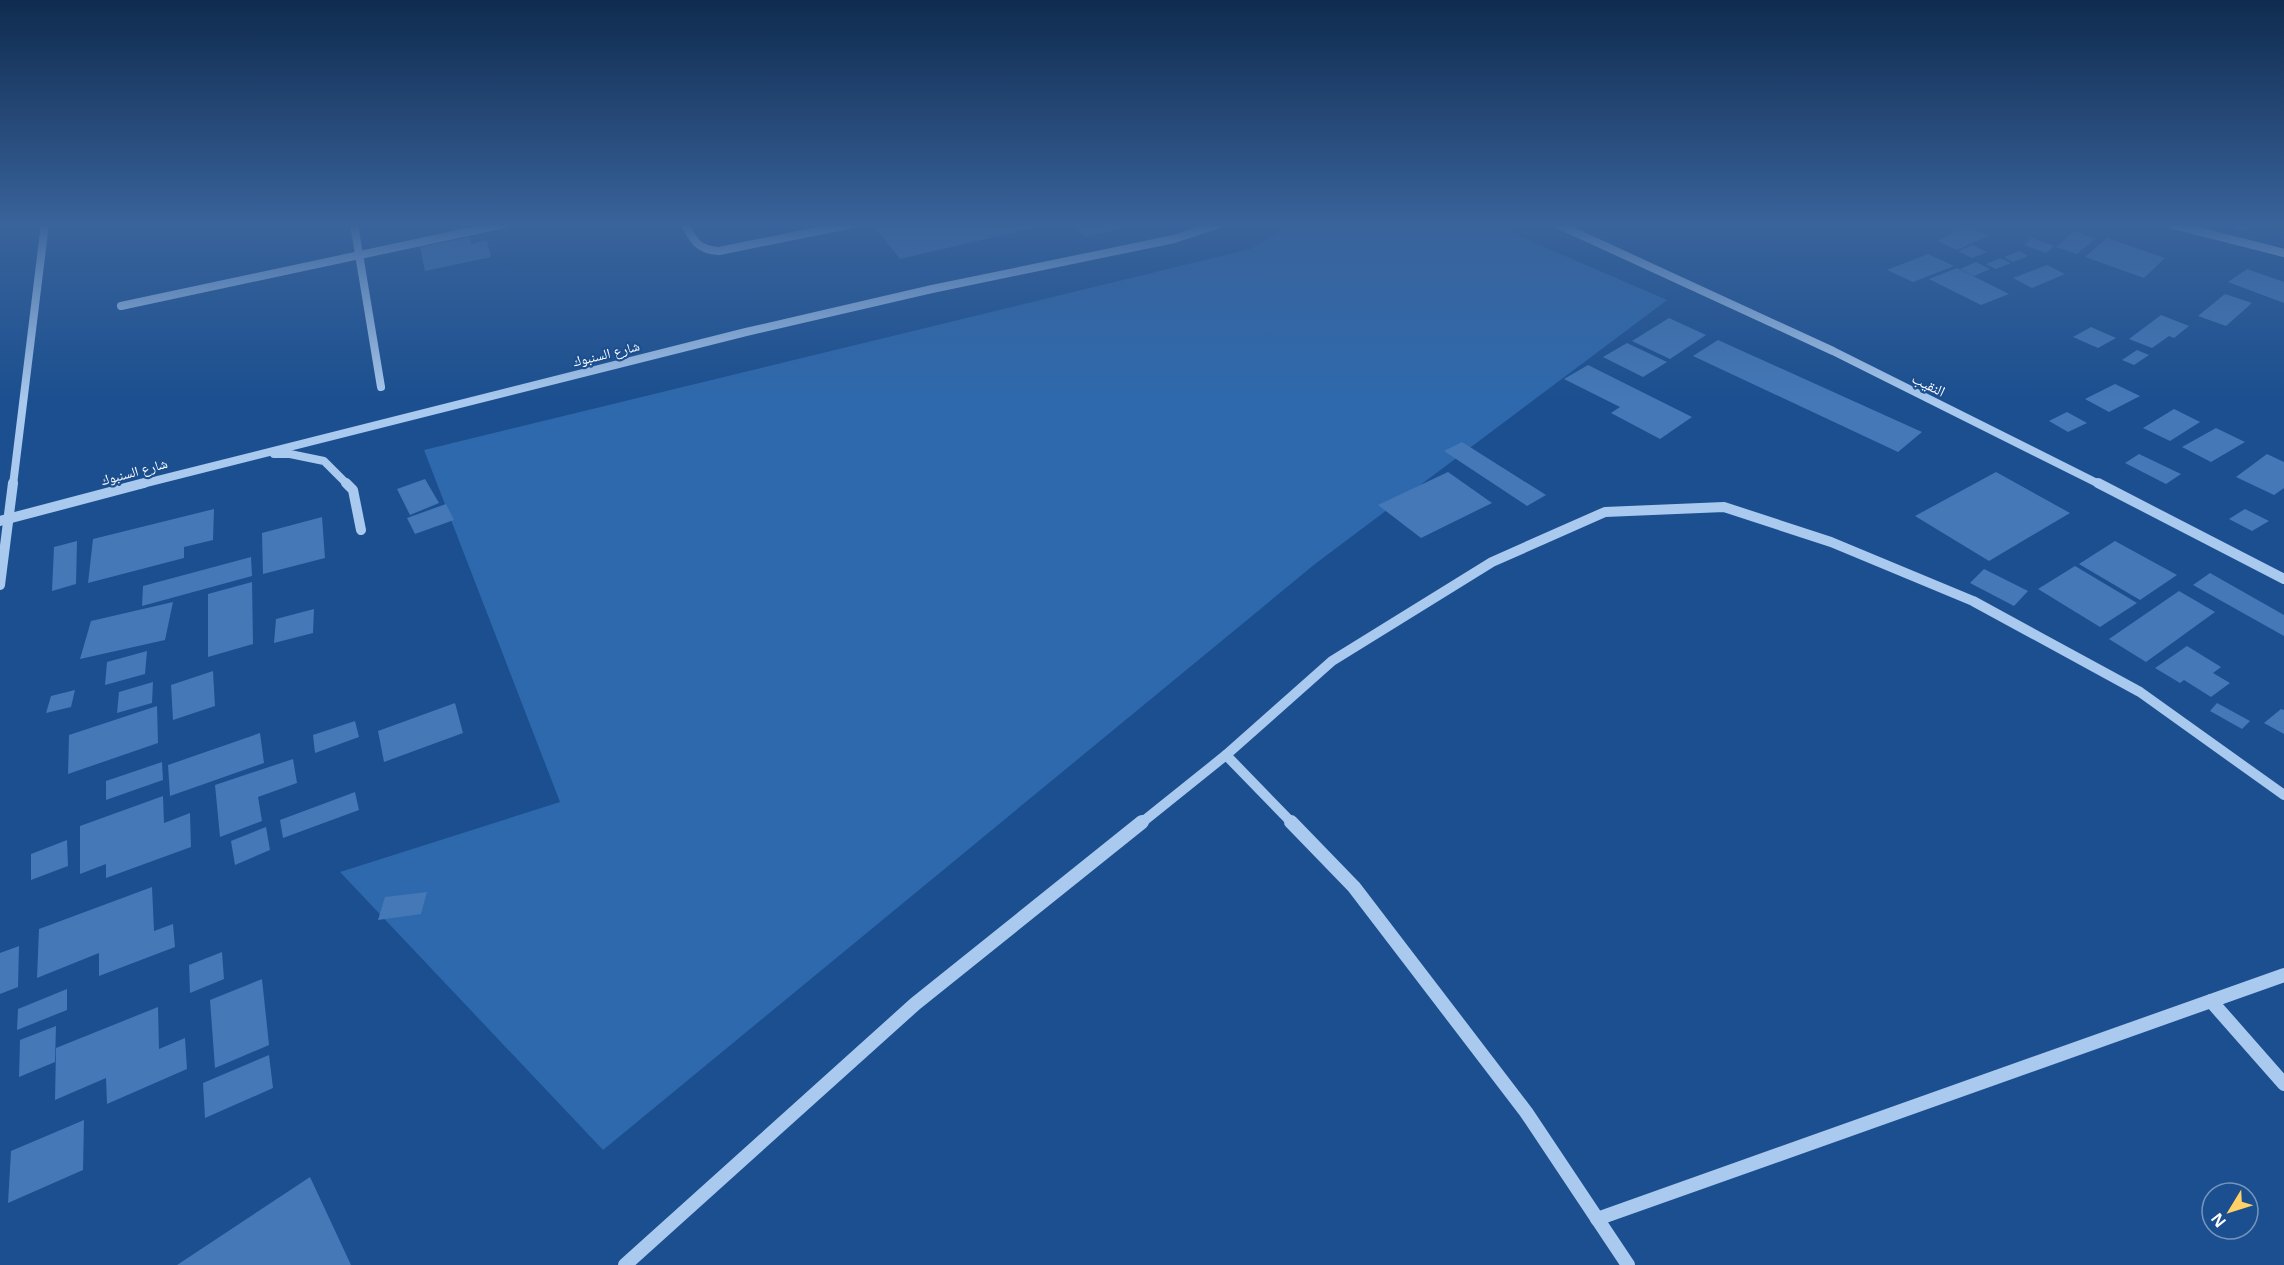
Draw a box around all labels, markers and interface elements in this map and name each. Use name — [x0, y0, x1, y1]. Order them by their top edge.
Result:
street label: شارع السنبوك — [571, 336, 642, 371]
street label: النقيب — [1909, 367, 1949, 401]
street label: شارع السنبوك — [99, 453, 170, 490]
north arrow — [2200, 1181, 2260, 1241]
text: N — [2206, 1208, 2231, 1232]

